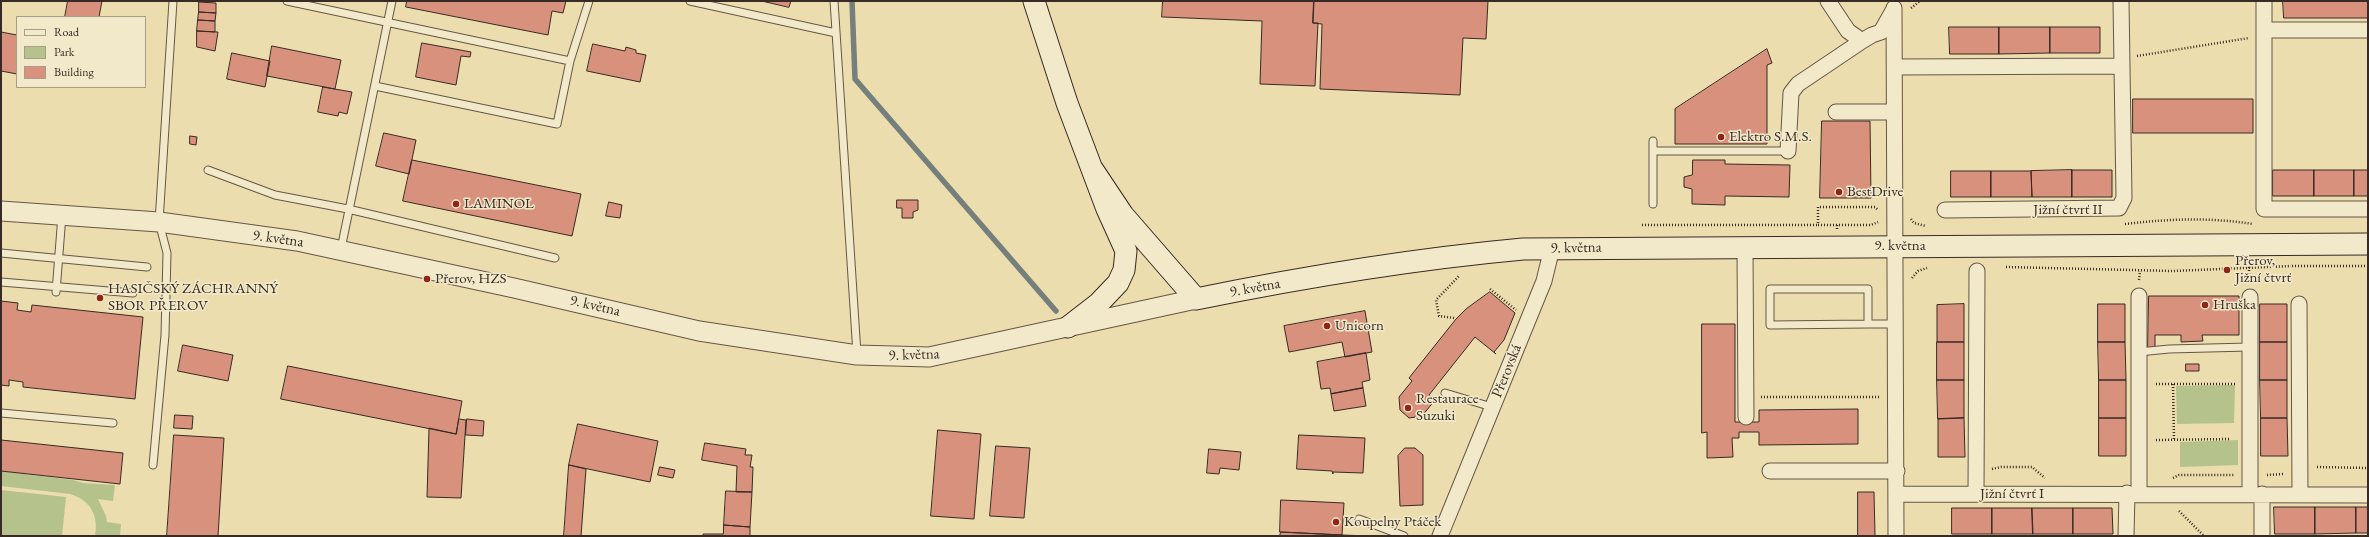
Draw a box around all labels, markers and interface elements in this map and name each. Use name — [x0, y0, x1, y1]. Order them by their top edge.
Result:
legend — [16, 16, 146, 88]
text: Road — [54, 24, 79, 40]
text: Park — [54, 44, 74, 60]
text: Building — [54, 64, 94, 80]
place label: Elektro S.M.S. — [1729, 128, 1812, 146]
marker: Elektro S.M.S. — [1716, 132, 1726, 142]
place label: BestDrive — [1847, 183, 1903, 201]
marker: BestDrive — [1834, 187, 1844, 197]
place label: LAMINOL — [464, 195, 534, 213]
marker: LAMINOL — [451, 199, 461, 209]
street label: Jižní čtvrť II — [2033, 201, 2103, 219]
street label: 9. května — [251, 227, 305, 251]
street label: 9. května — [1874, 237, 1926, 255]
street label: 9. května — [1550, 239, 1602, 257]
place label: Přerov, Jižní čtvrť — [2235, 252, 2291, 287]
marker: Přerov, Jižní čtvrť — [2222, 265, 2232, 275]
place label: Přerov, HZS — [435, 270, 506, 288]
marker: Přerov, HZS — [422, 274, 432, 284]
street label: 9. května — [1228, 275, 1282, 301]
place label: HASIČSKÝ ZÁCHRANNÝ SBOR PŘEROV — [108, 280, 278, 315]
street label: 9. května — [568, 291, 622, 321]
marker: HASIČSKÝ ZÁCHRANNÝ SBOR PŘEROV — [95, 293, 105, 303]
place label: Hruška — [2213, 296, 2256, 314]
marker: Hruška — [2200, 300, 2210, 310]
place label: Unicorn — [1335, 317, 1384, 335]
marker: Unicorn — [1322, 321, 1332, 331]
street label: Přerovská — [1488, 342, 1526, 400]
street label: 9. května — [888, 345, 940, 365]
place label: Restaurace Suzuki — [1416, 390, 1479, 425]
marker: Restaurace Suzuki — [1403, 403, 1413, 413]
street label: Jižní čtvrť I — [1980, 485, 2044, 503]
place label: Koupelny Ptáček — [1344, 513, 1441, 531]
marker: Koupelny Ptáček — [1331, 517, 1341, 527]

